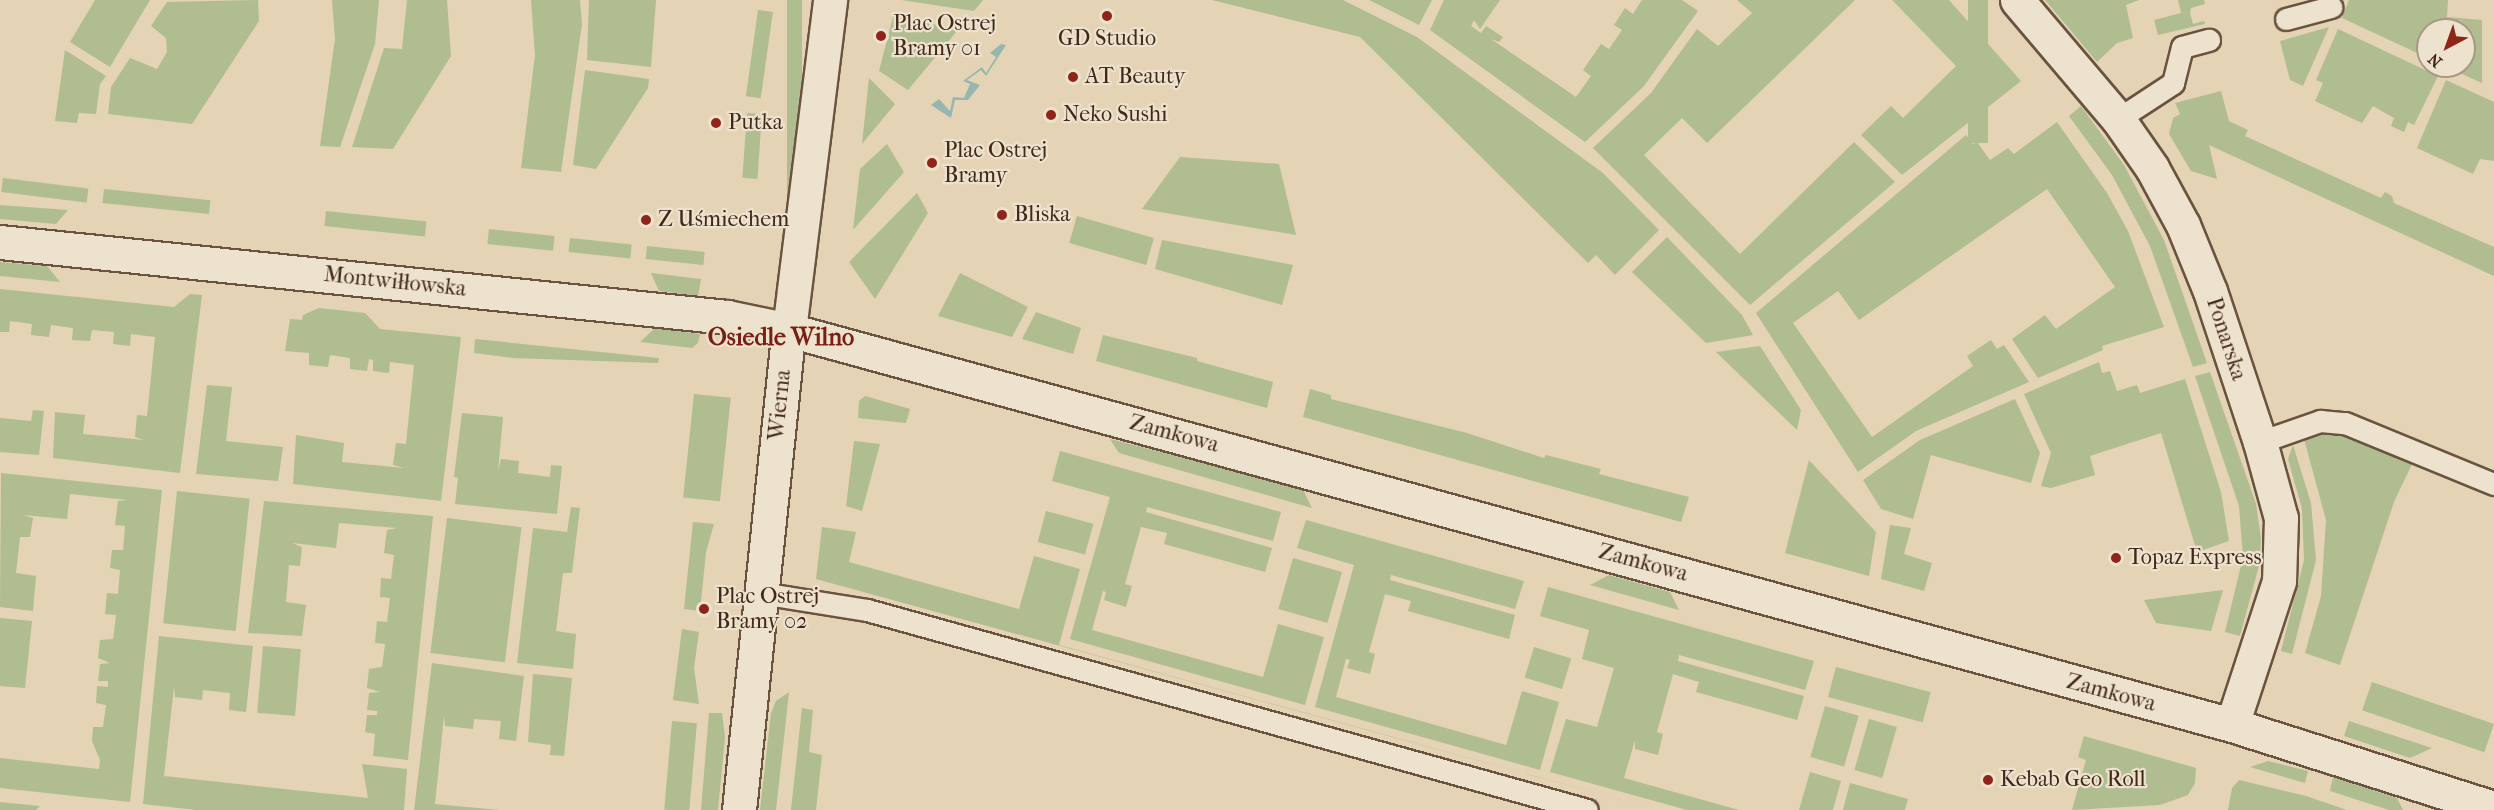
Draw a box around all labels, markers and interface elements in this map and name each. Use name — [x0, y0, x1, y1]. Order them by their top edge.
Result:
marker: GD Studio — [1100, 9, 1114, 23]
place label: Plac Ostrej Bramy 01 — [893, 10, 996, 62]
north arrow — [2416, 18, 2476, 78]
place label: GD Studio — [1058, 26, 1156, 52]
marker: Plac Ostrej Bramy 01 — [874, 29, 888, 43]
text: N — [2424, 49, 2446, 72]
place label: AT Beauty — [1085, 64, 1185, 90]
marker: AT Beauty — [1066, 70, 1080, 84]
place label: Neko Sushi — [1063, 102, 1168, 128]
marker: Neko Sushi — [1044, 108, 1058, 122]
place label: Putka — [728, 110, 783, 136]
marker: Putka — [709, 116, 723, 130]
place label: Plac Ostrej Bramy — [944, 137, 1047, 188]
marker: Plac Ostrej Bramy — [925, 156, 939, 170]
place label: Bliska — [1014, 202, 1070, 228]
place label: Z Uśmiechem — [658, 207, 789, 233]
marker: Bliska — [995, 208, 1009, 222]
marker: Z Uśmiechem — [639, 213, 653, 227]
street label: Montwiłłowska — [323, 261, 467, 303]
street label: Ponarska — [2200, 294, 2252, 384]
district label: Osiedle Wilno — [708, 324, 854, 352]
street label: Wierna — [763, 368, 797, 442]
street label: Zamkowa — [1126, 409, 1222, 459]
street label: Zamkowa — [1595, 538, 1691, 588]
place label: Topaz Express — [2128, 545, 2262, 571]
marker: Topaz Express — [2109, 551, 2123, 565]
place label: Plac Ostrej Bramy 02 — [716, 583, 819, 634]
marker: Plac Ostrej Bramy 02 — [697, 602, 711, 616]
street label: Zamkowa — [2063, 668, 2159, 718]
place label: Kebab Geo Roll — [2000, 767, 2146, 793]
marker: Kebab Geo Roll — [1981, 773, 1995, 787]

